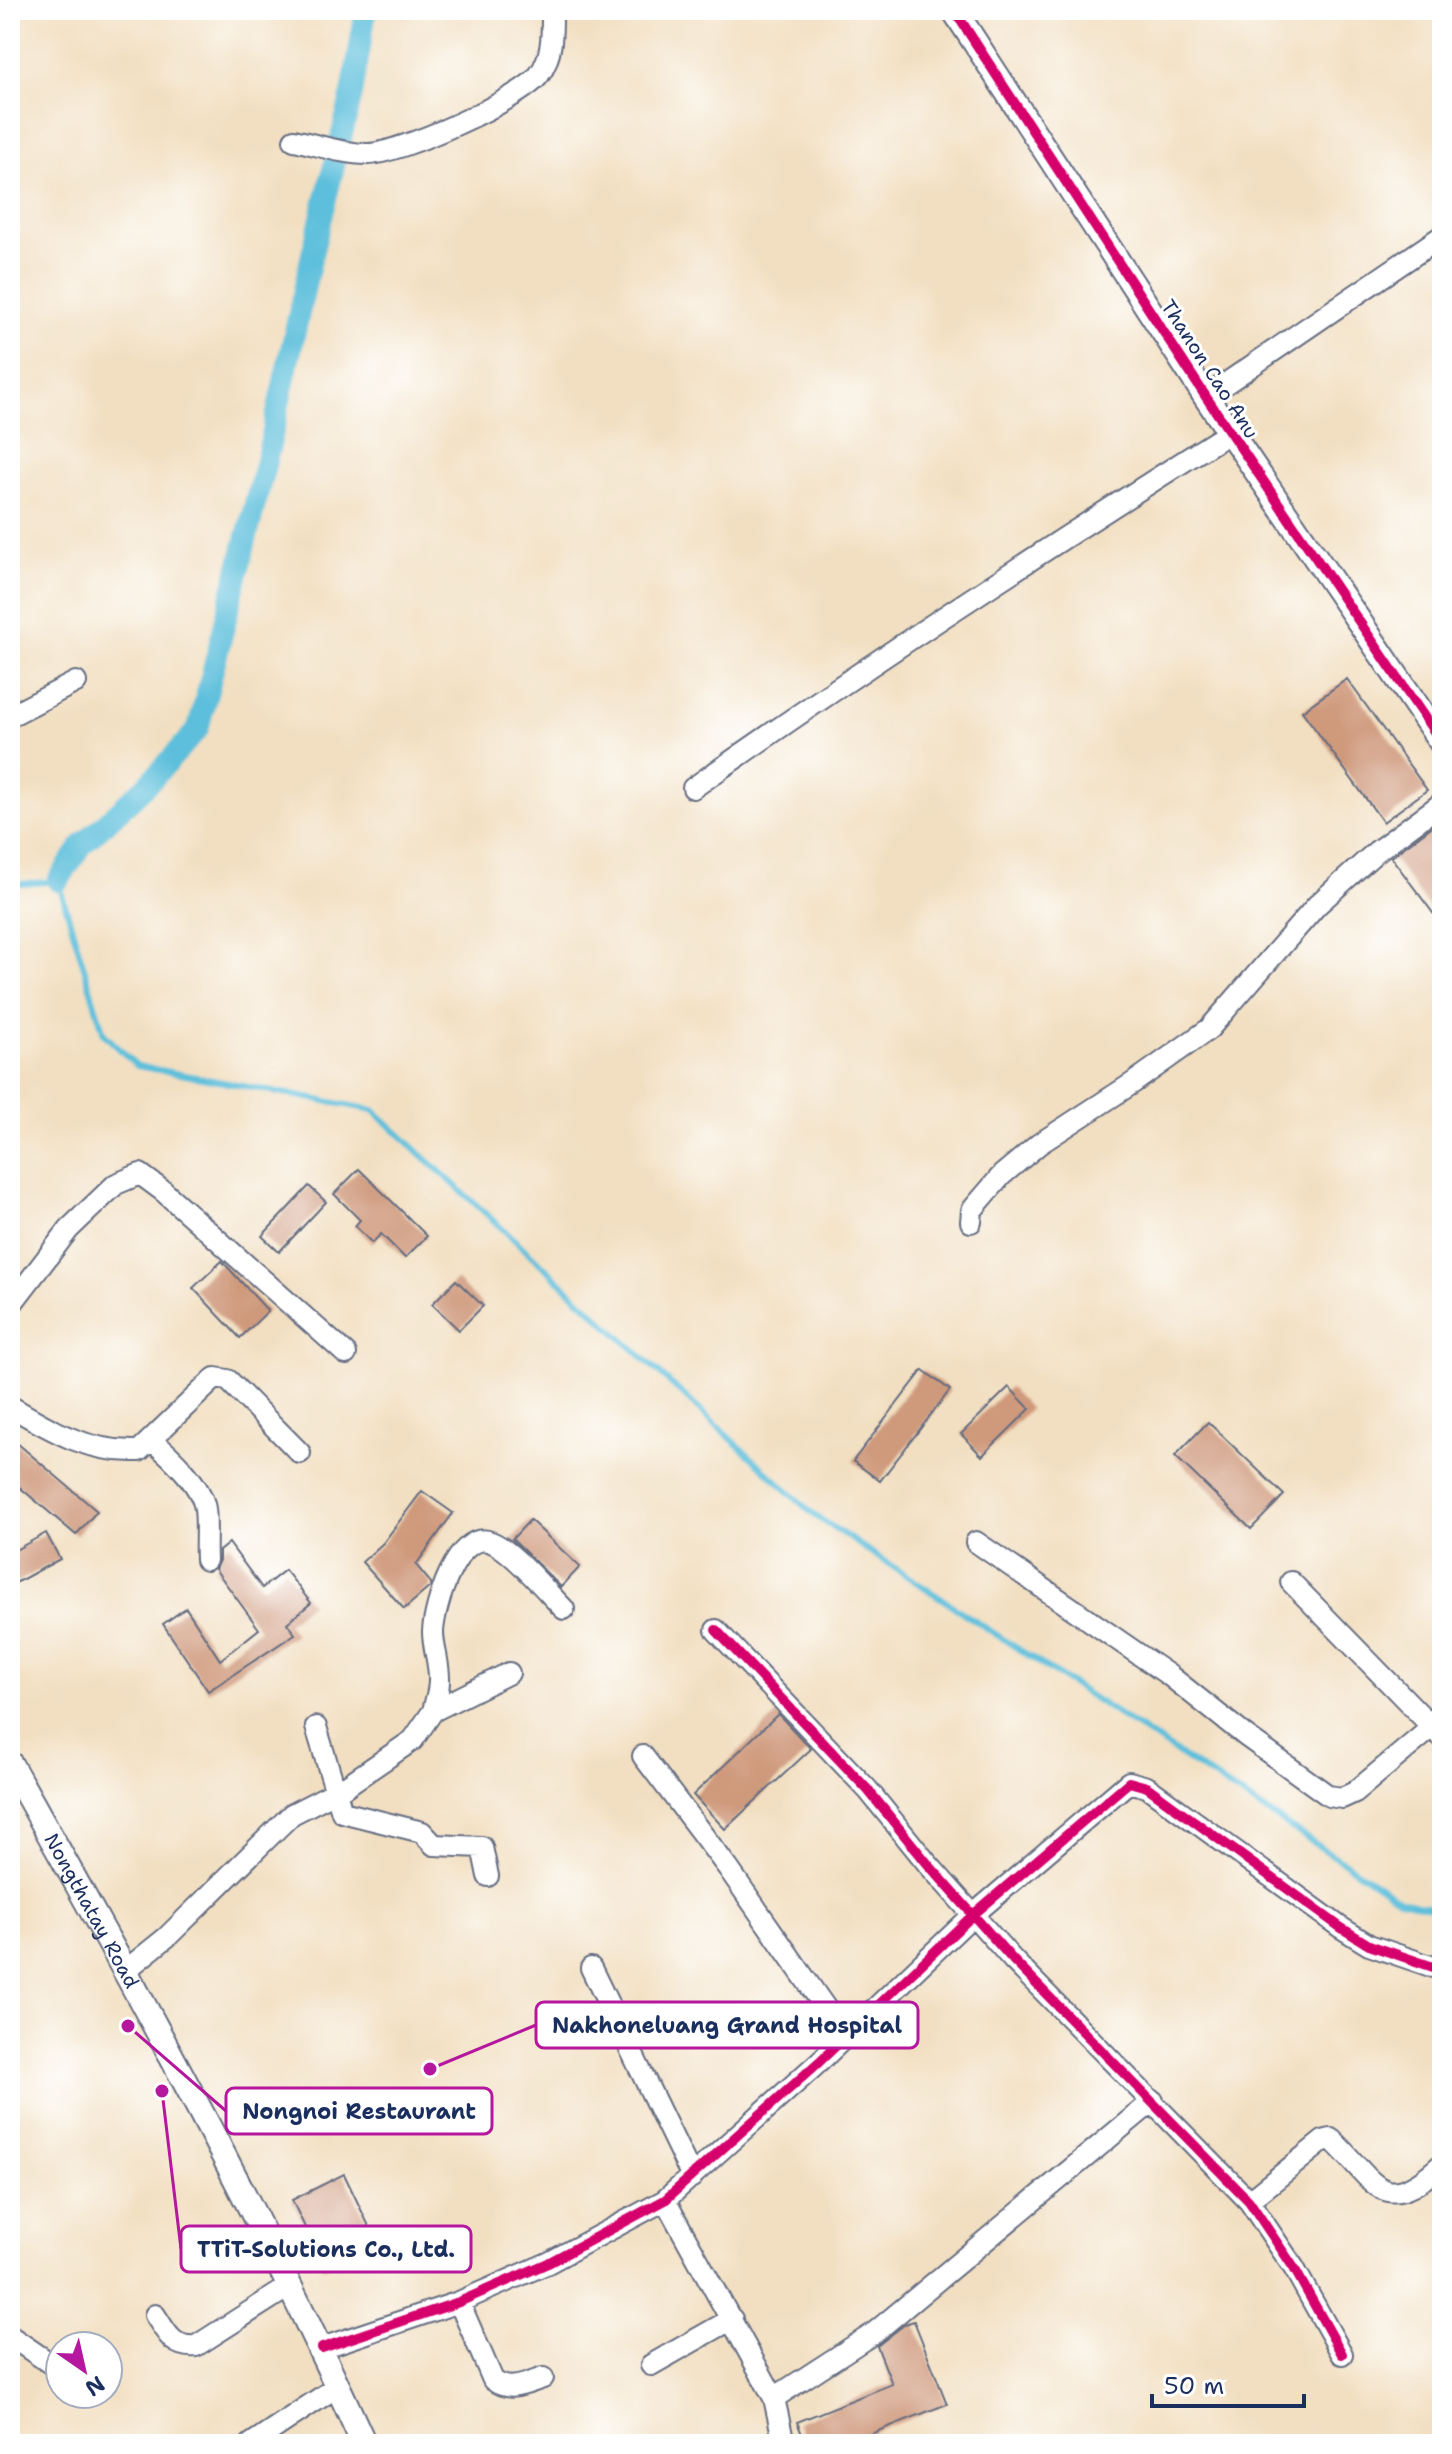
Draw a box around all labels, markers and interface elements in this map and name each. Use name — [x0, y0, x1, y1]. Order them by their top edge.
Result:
street label: Thanon Cao Anu — [1155, 295, 1265, 443]
street label: Nongthatay Road — [38, 1829, 145, 1993]
callout: Nakhoneluang Grand Hospital — [536, 2002, 918, 2048]
text: Nakhoneluang Grand Hospital — [552, 2011, 902, 2040]
callout: Nongnoi Restaurant — [226, 2088, 492, 2134]
text: Nongnoi Restaurant — [242, 2097, 476, 2126]
callout: TTiT-Solutions Co., Ltd. — [181, 2226, 471, 2272]
text: TTiT-Solutions Co., Ltd. — [197, 2235, 455, 2264]
north arrow — [44, 2330, 124, 2410]
scale bar — [1152, 2358, 1304, 2408]
text: N — [80, 2369, 110, 2403]
text: 50 m — [1164, 2370, 1224, 2402]

